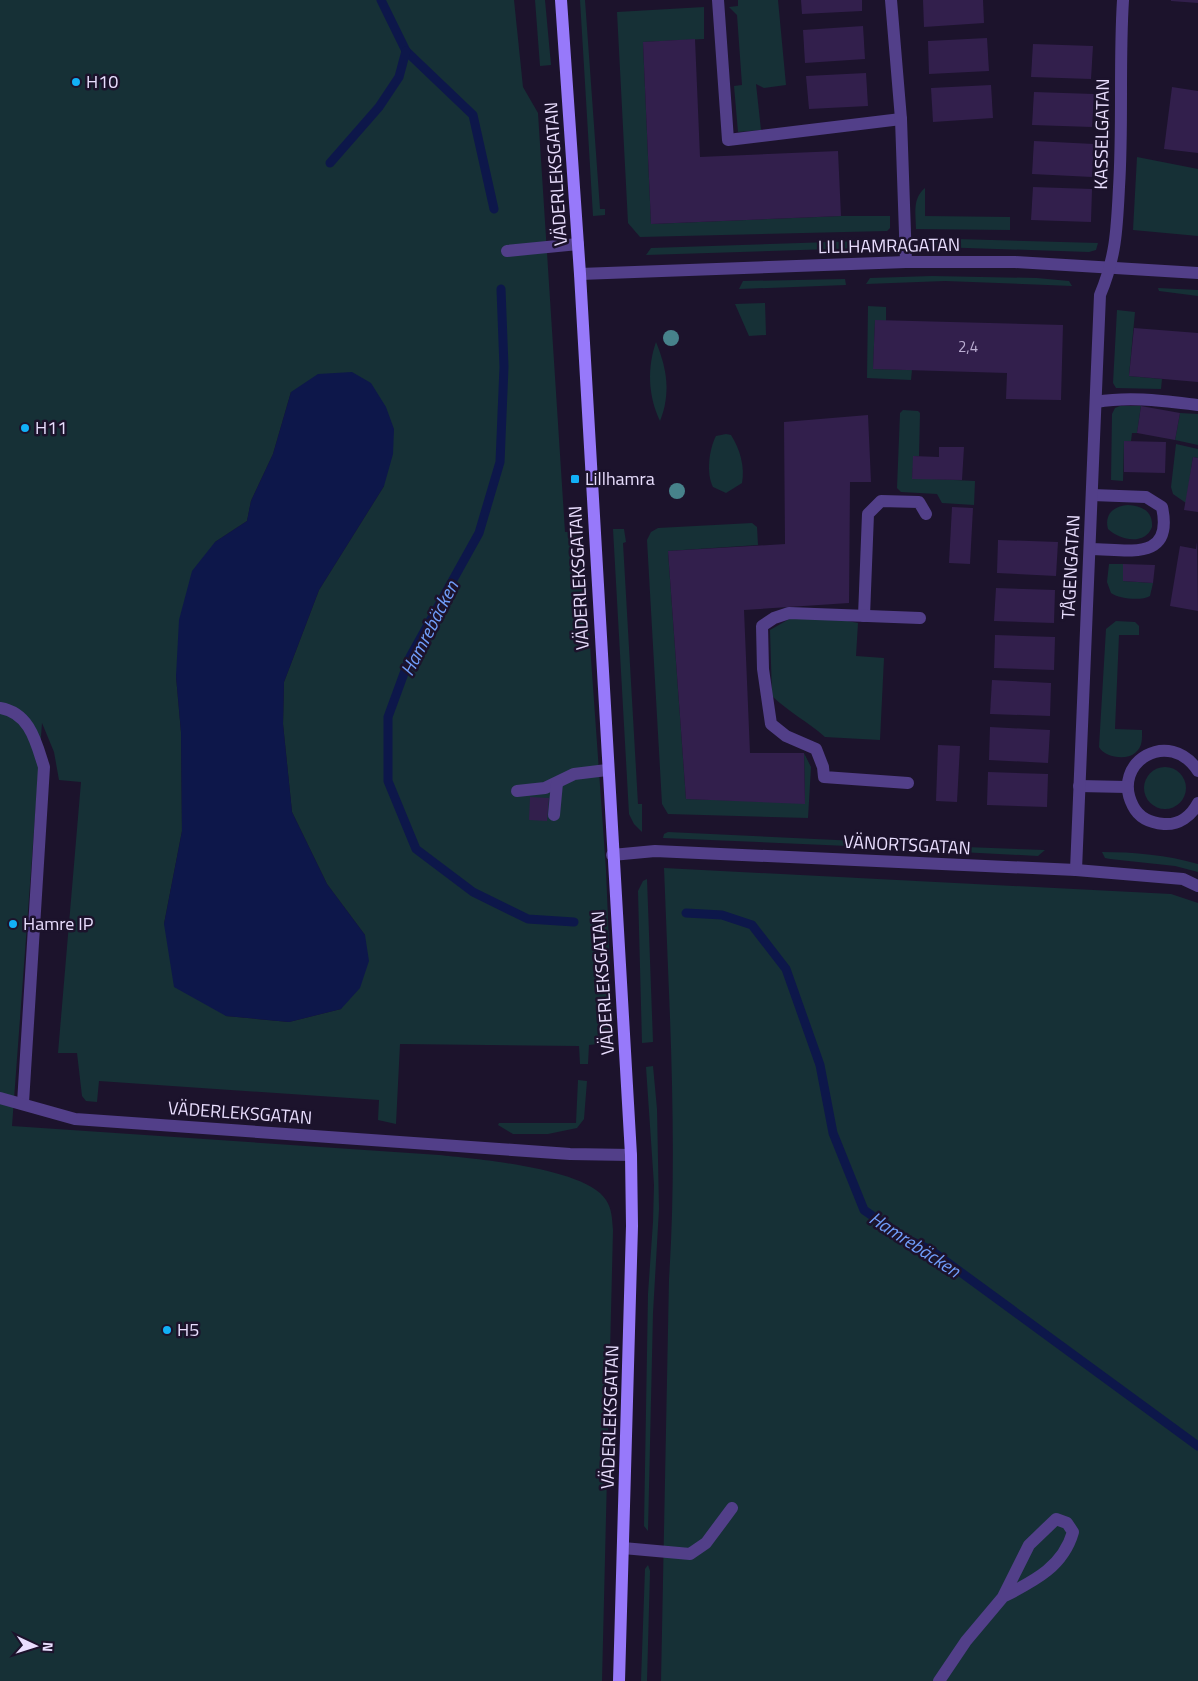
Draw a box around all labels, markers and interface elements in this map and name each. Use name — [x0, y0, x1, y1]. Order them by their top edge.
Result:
place label: H10 — [86, 68, 118, 95]
marker: H10 — [70, 76, 82, 88]
street label: KASSELGATAN — [1087, 78, 1116, 190]
street label: VÄDERLEKSGATAN — [537, 101, 574, 247]
street label: LILLHAMRAGATAN — [818, 231, 960, 260]
house number: 2,4 — [958, 335, 978, 358]
place label: H11 — [35, 414, 67, 441]
marker: H11 — [19, 422, 31, 434]
place label: Lillhamra — [585, 465, 655, 492]
marker: Lillhamra — [569, 473, 581, 485]
street label: VÄDERLEKSGATAN — [561, 505, 596, 651]
street label: TÅGENGATAN — [1054, 514, 1087, 620]
water label: Hamrebäcken — [392, 575, 465, 681]
street label: VÄNORTSGATAN — [843, 828, 971, 861]
place label: Hamre IP — [23, 910, 94, 937]
street label: VÄDERLEKSGATAN — [584, 910, 621, 1056]
marker: Hamre IP — [7, 918, 19, 930]
street label: VÄDERLEKSGATAN — [167, 1094, 313, 1131]
water label: Hamrebäcken — [864, 1203, 967, 1284]
place label: H5 — [177, 1316, 199, 1343]
marker: H5 — [161, 1324, 173, 1336]
street label: VÄDERLEKSGATAN — [593, 1344, 626, 1490]
north arrow — [10, 1621, 60, 1671]
text: N — [38, 1641, 59, 1653]

